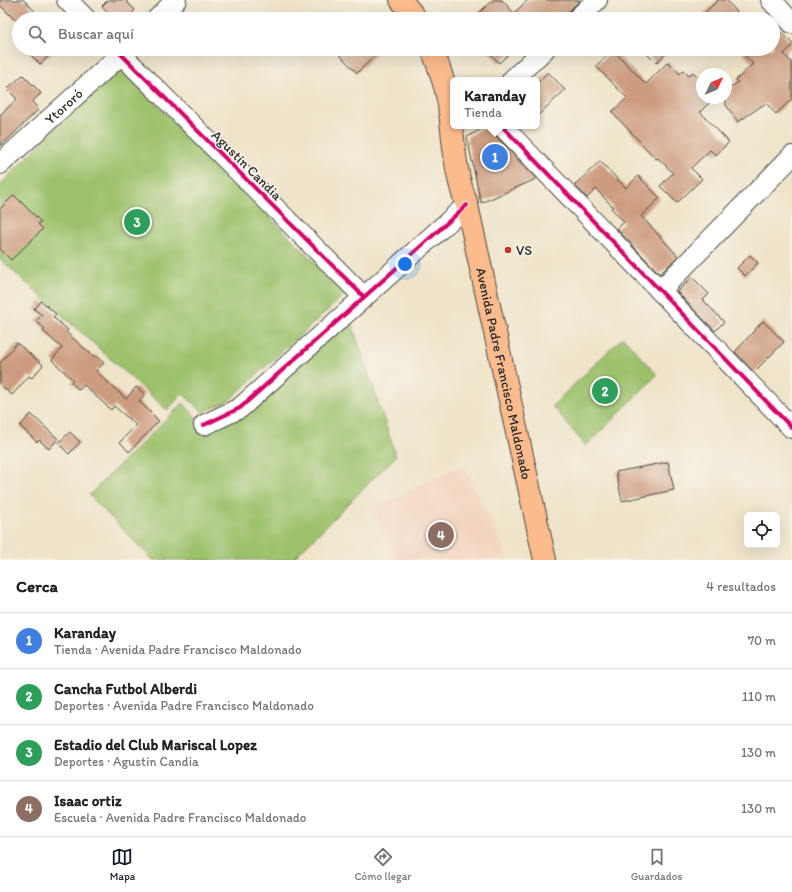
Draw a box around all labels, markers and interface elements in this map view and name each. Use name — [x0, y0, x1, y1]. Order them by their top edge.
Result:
search box — [12, 12, 780, 56]
icon: search — [26, 23, 48, 45]
text: Buscar aquí — [58, 25, 134, 43]
north arrow — [696, 68, 732, 104]
popup — [450, 77, 540, 129]
street label: Ytororó — [42, 85, 87, 128]
text: Karanday — [464, 87, 526, 105]
text: Tienda — [464, 105, 502, 120]
street label: Agustín Candia — [208, 127, 286, 204]
pin: 1 — [482, 142, 508, 172]
pin: 3 — [124, 207, 150, 237]
place label: VS — [516, 242, 532, 259]
marker: VS — [503, 245, 513, 255]
your location — [395, 254, 415, 274]
street label: Avenida Padre Francisco Maldonado — [472, 266, 535, 481]
pin: 2 — [592, 376, 618, 406]
map controls — [744, 512, 780, 548]
button: locate — [744, 512, 780, 548]
pin: 4 — [428, 520, 454, 550]
text: Cerca — [16, 576, 58, 596]
text: 4 resultados — [706, 579, 776, 594]
text: Karanday — [54, 624, 116, 642]
text: 1 — [26, 633, 32, 648]
text: 70 m — [748, 633, 776, 648]
text: Tienda · Avenida Padre Francisco Maldonado — [54, 642, 302, 657]
text: Cancha Futbol Alberdi — [54, 680, 197, 698]
text: 2 — [26, 689, 32, 704]
text: 110 m — [742, 689, 776, 704]
text: Deportes · Avenida Padre Francisco Maldonado — [54, 698, 314, 713]
text: Estadio del Club Mariscal Lopez — [54, 736, 257, 754]
text: 3 — [25, 745, 33, 760]
text: 130 m — [741, 745, 776, 760]
text: Deportes · Agustín Candia — [54, 754, 199, 769]
text: Isaac ortiz — [54, 792, 122, 810]
text: 4 — [25, 801, 33, 816]
text: 130 m — [741, 801, 776, 816]
text: Escuela · Avenida Padre Francisco Maldonado — [54, 810, 306, 825]
tab: Mapa — [110, 846, 135, 883]
tab: Cómo llegar — [355, 846, 412, 883]
tab: Guardados — [631, 846, 682, 883]

